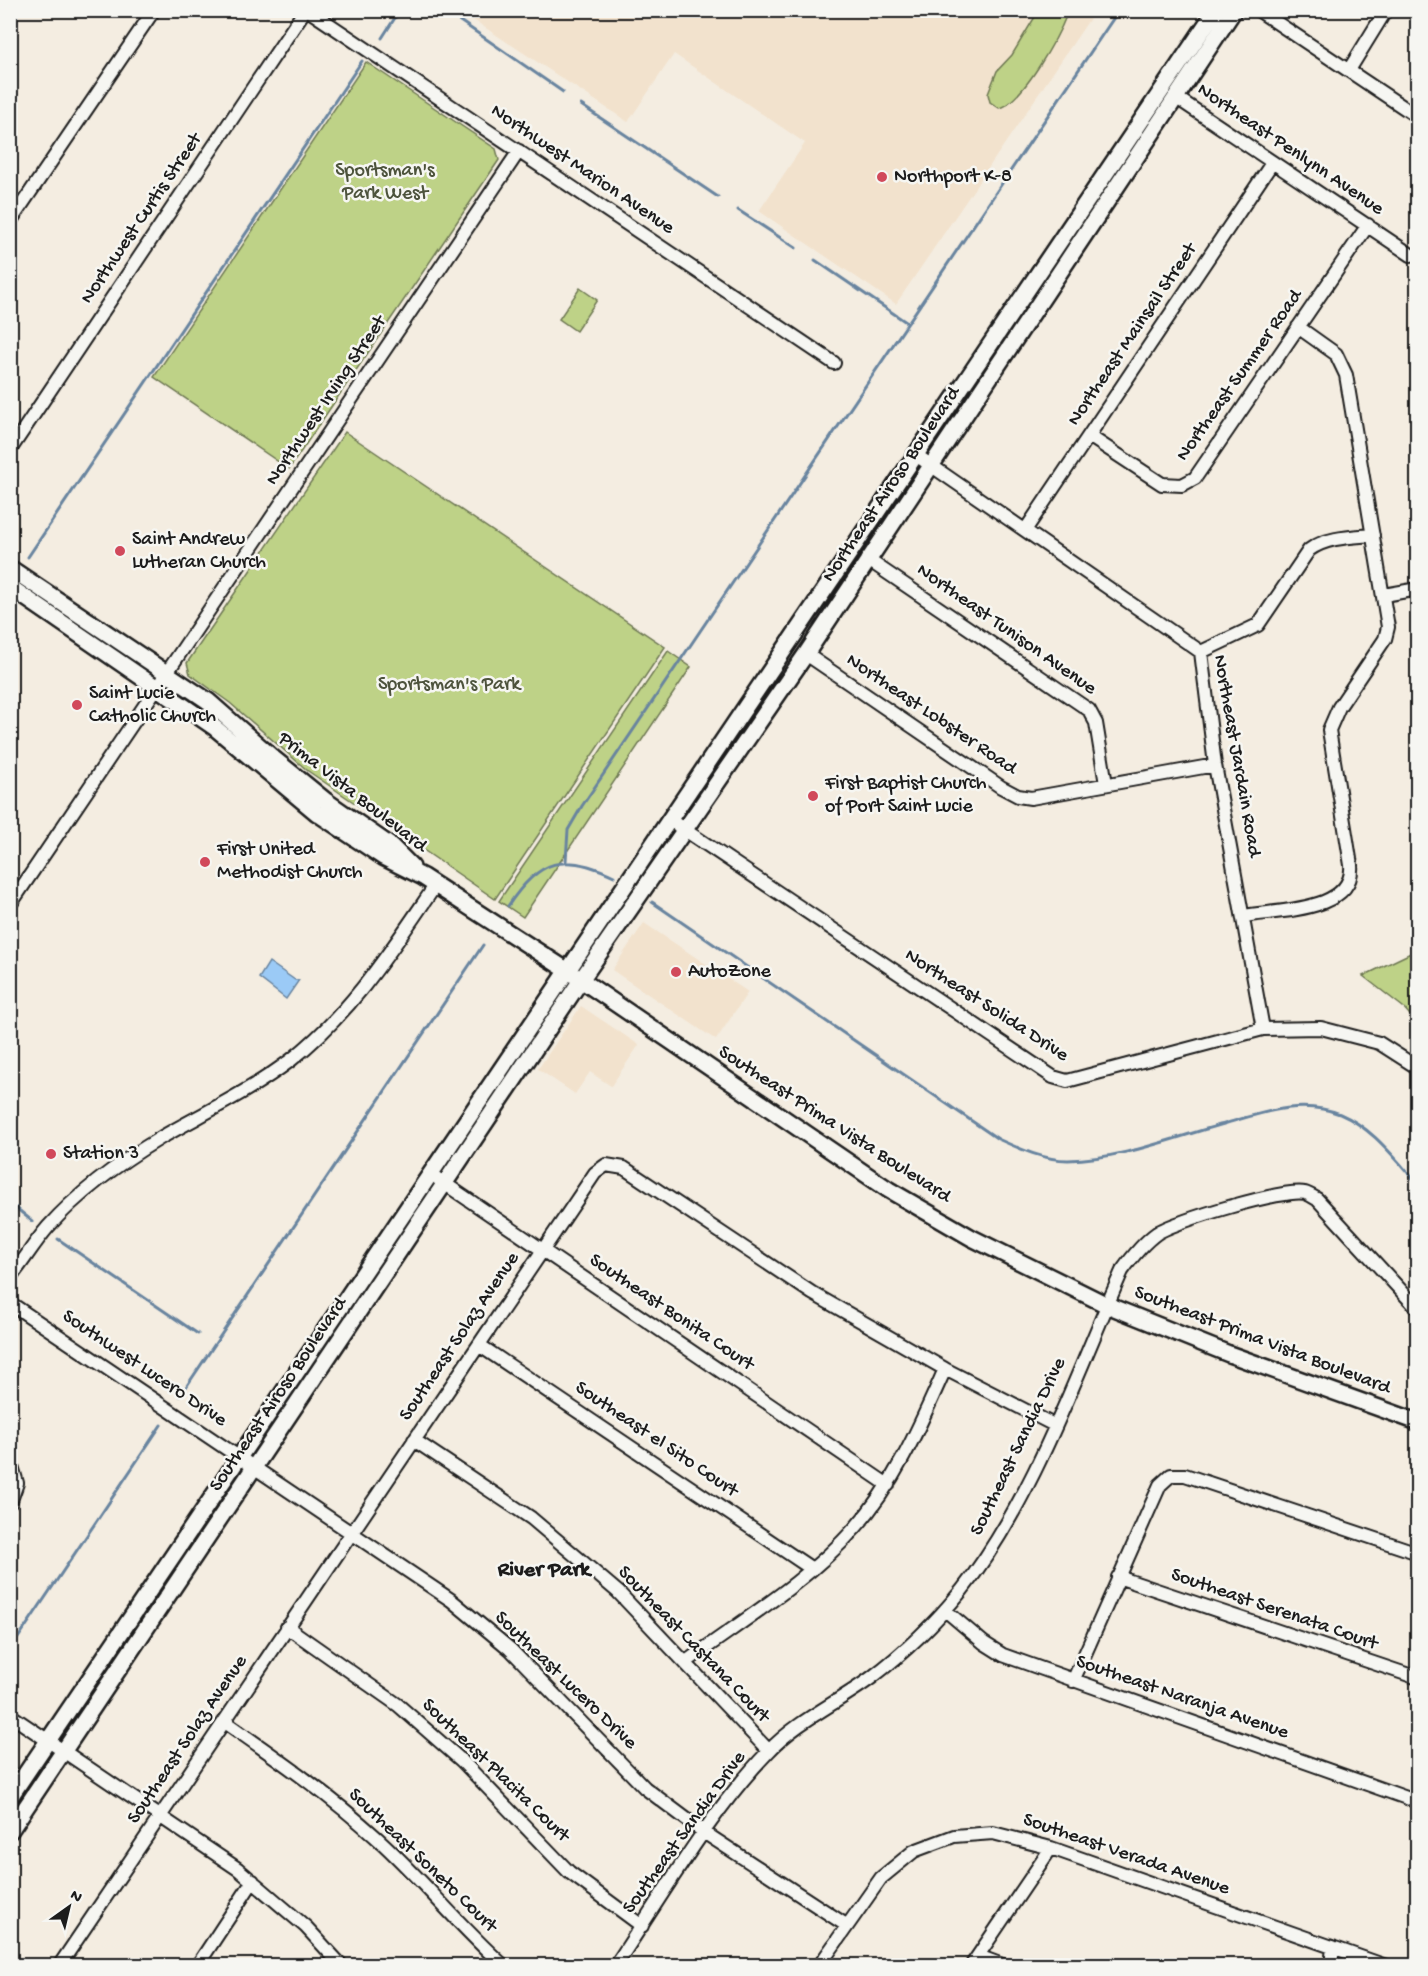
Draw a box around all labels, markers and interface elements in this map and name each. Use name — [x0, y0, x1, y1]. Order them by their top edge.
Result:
street label: Northeast Penlynn Avenue — [1192, 79, 1388, 221]
street label: Northwest Marion Avenue — [486, 100, 679, 240]
street label: Northwest Curtis Street — [76, 128, 209, 309]
park label: Sportsman's Park West — [335, 160, 435, 206]
place label: Northport K-8 — [894, 166, 1012, 189]
marker: Northport K-8 — [875, 170, 889, 184]
street label: Northeast Mainsail Street — [1063, 238, 1204, 431]
street label: Northeast Summer Road — [1172, 284, 1309, 466]
street label: Northwest Irving Street — [262, 310, 393, 490]
street label: Northeast Airoso Boulevard — [818, 381, 967, 587]
place label: Saint Andrew Lutheran Church — [132, 529, 266, 575]
marker: Saint Andrew Lutheran Church — [113, 544, 127, 558]
street label: Northeast Tunison Avenue — [912, 559, 1101, 701]
street label: Northeast Lobster Road — [841, 649, 1023, 782]
street label: Northeast Jardain Road — [1207, 653, 1266, 861]
park label: Sportsman's Park — [378, 674, 522, 697]
place label: Saint Lucie Catholic Church — [89, 683, 216, 729]
marker: Saint Lucie Catholic Church — [70, 698, 84, 712]
street label: Prima Vista Boulevard — [272, 727, 433, 860]
place label: First Baptist Church of Port Saint Lucie — [824, 773, 987, 819]
marker: First Baptist Church of Port Saint Lucie — [806, 789, 820, 803]
place label: First United Methodist Church — [216, 839, 363, 885]
marker: First United Methodist Church — [198, 855, 212, 869]
street label: Northeast Solida Drive — [900, 944, 1073, 1068]
place label: AutoZone — [688, 961, 772, 984]
marker: AutoZone — [669, 965, 683, 979]
street label: Southeast Prima Vista Boulevard — [714, 1041, 956, 1210]
place label: Station 3 — [63, 1143, 139, 1166]
marker: Station 3 — [44, 1147, 58, 1161]
street label: Southeast Solaz Avenue — [395, 1248, 525, 1426]
street label: Southeast Bonita Court — [584, 1249, 759, 1378]
street label: Southeast Prima Vista Boulevard — [1131, 1281, 1395, 1401]
street label: Southeast Airoso Boulevard — [205, 1292, 354, 1496]
street label: Southwest Lucero Drive — [57, 1305, 231, 1433]
street label: Southeast Sandia Drive — [966, 1354, 1072, 1540]
street label: Southeast el Sito Court — [570, 1377, 743, 1504]
district label: River Park — [497, 1558, 592, 1584]
street label: Southeast Castana Court — [612, 1562, 775, 1730]
street label: Southeast Serenata Court — [1168, 1564, 1382, 1657]
street label: Southeast Lucero Drive — [489, 1607, 642, 1755]
street label: Southeast Solaz Avenue — [123, 1651, 253, 1829]
street label: Southeast Naranja Avenue — [1073, 1651, 1292, 1745]
street label: Southeast Placita Court — [416, 1694, 575, 1849]
street label: Southeast Sandia Drive — [618, 1747, 752, 1919]
street label: Southeast Soneto Court — [343, 1784, 503, 1939]
street label: Southeast Verada Avenue — [1020, 1809, 1233, 1901]
north arrow — [39, 1877, 99, 1937]
text: N — [66, 1887, 86, 1909]

